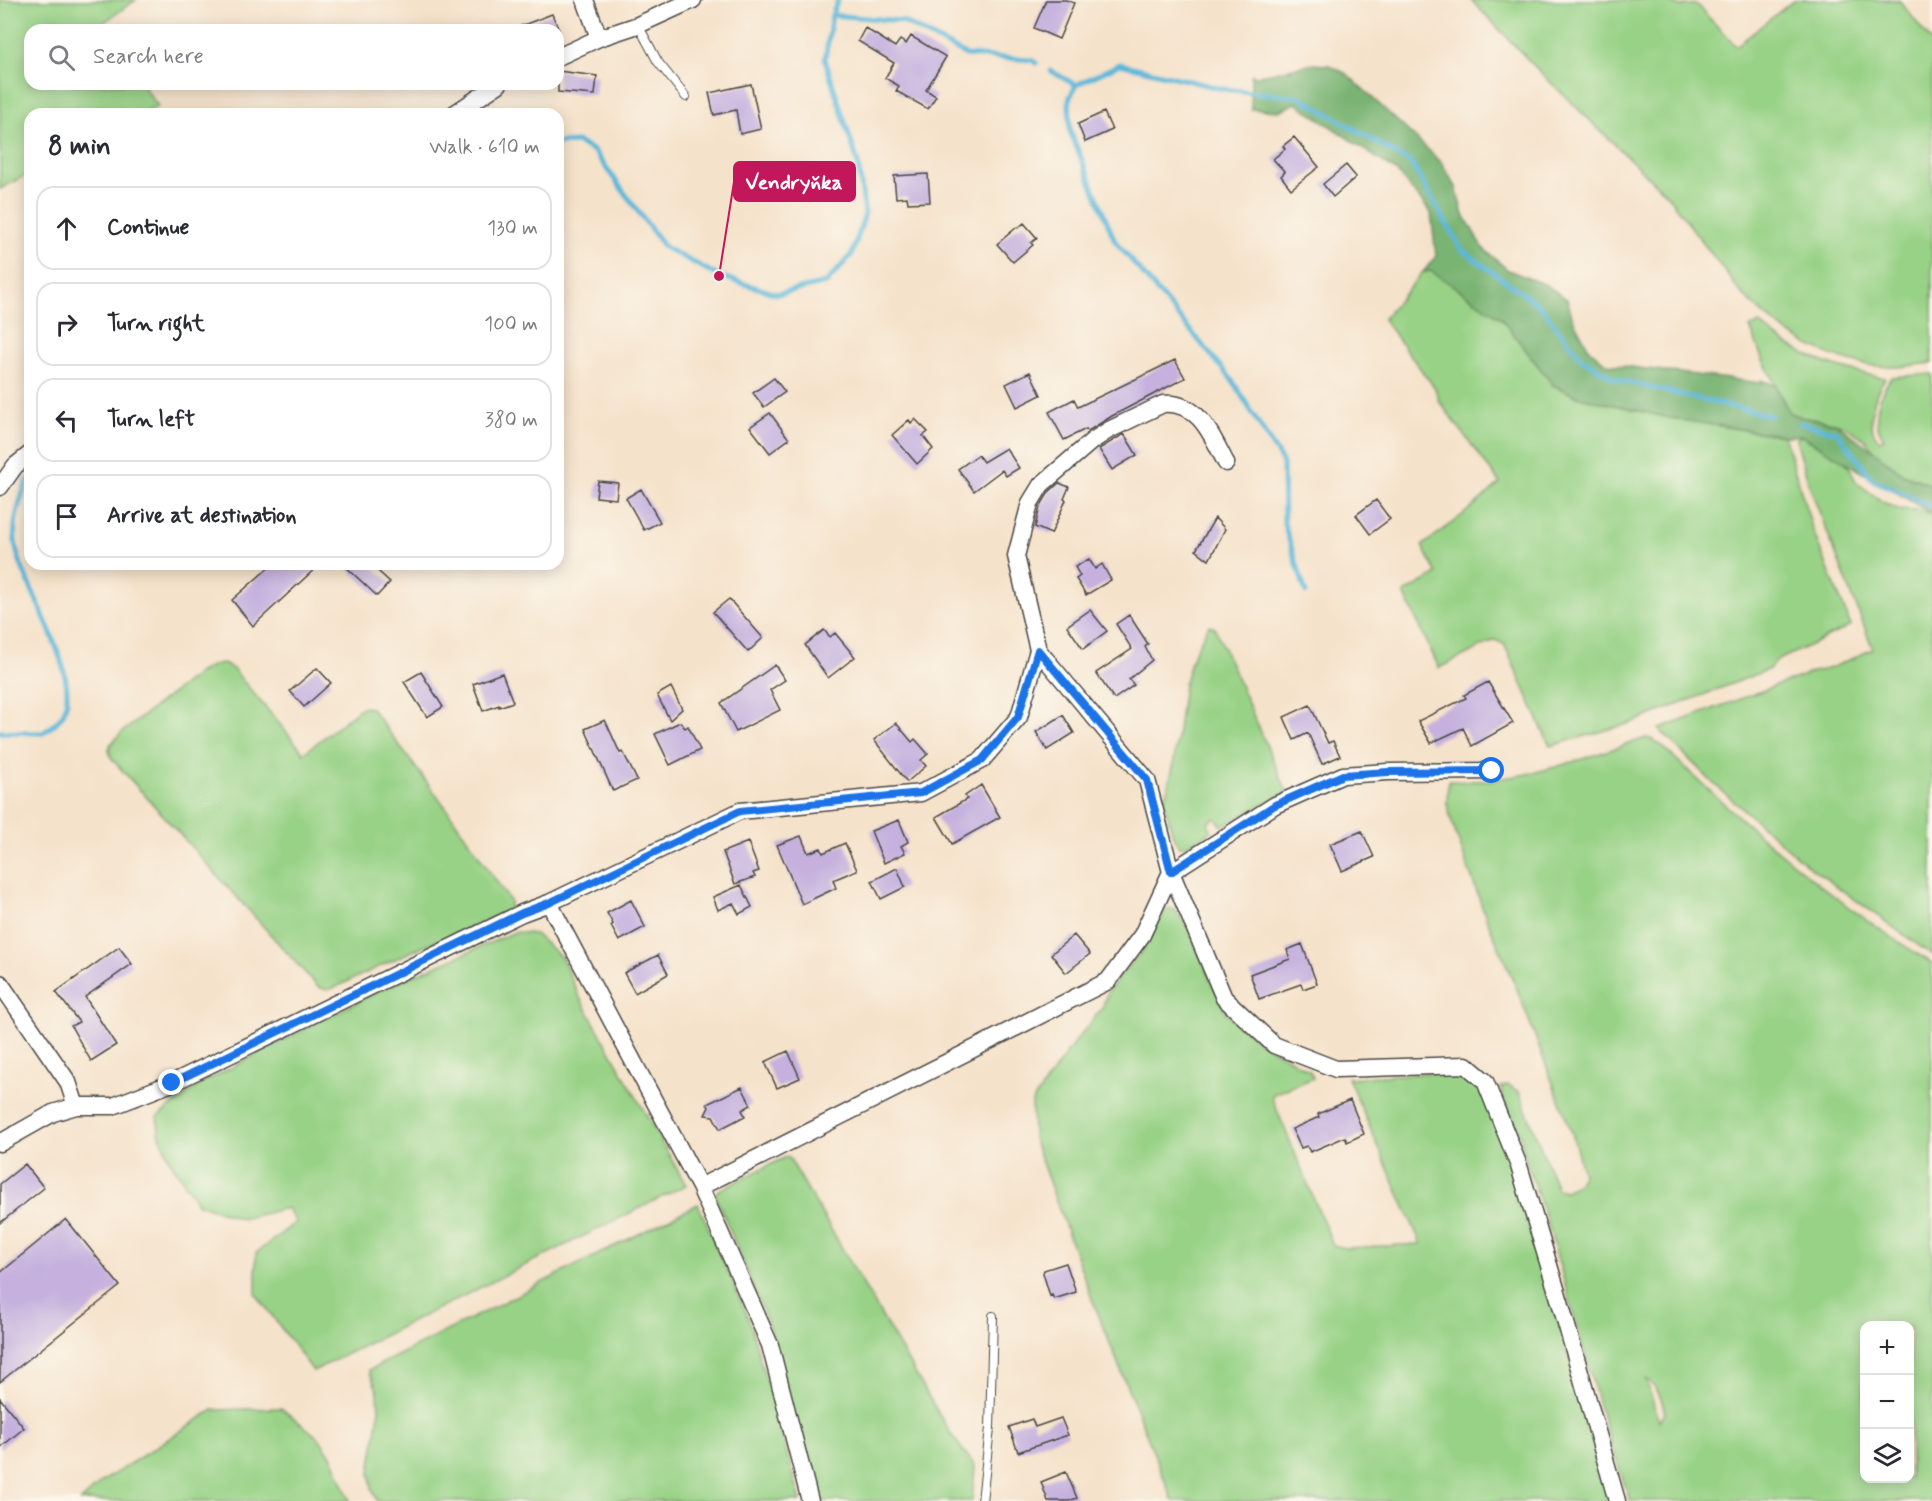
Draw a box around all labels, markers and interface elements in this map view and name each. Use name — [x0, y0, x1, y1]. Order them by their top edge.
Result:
search box — [24, 24, 564, 90]
icon: search — [45, 41, 78, 74]
text: Search here — [93, 43, 204, 71]
text: 8 min — [48, 130, 111, 164]
text: Walk · 610 m — [429, 134, 540, 161]
callout: Vendryňka — [734, 162, 855, 201]
text: Vendryňka — [745, 169, 843, 197]
icon: ahead — [50, 212, 83, 245]
text: Continue — [107, 214, 189, 242]
text: 130 m — [487, 215, 538, 242]
icon: right — [50, 308, 83, 341]
text: Turn right — [107, 310, 205, 338]
text: 100 m — [484, 311, 538, 338]
icon: left — [50, 404, 83, 437]
text: Turn left — [107, 406, 195, 434]
text: 380 m — [485, 407, 538, 434]
icon: arrive — [50, 500, 83, 533]
text: Arrive at destination — [107, 502, 297, 530]
route start — [1478, 757, 1504, 783]
route end — [158, 1069, 184, 1095]
map controls — [1860, 1321, 1914, 1483]
button: + — [1860, 1321, 1914, 1375]
button: − — [1860, 1375, 1914, 1429]
button: layers — [1860, 1429, 1914, 1483]

